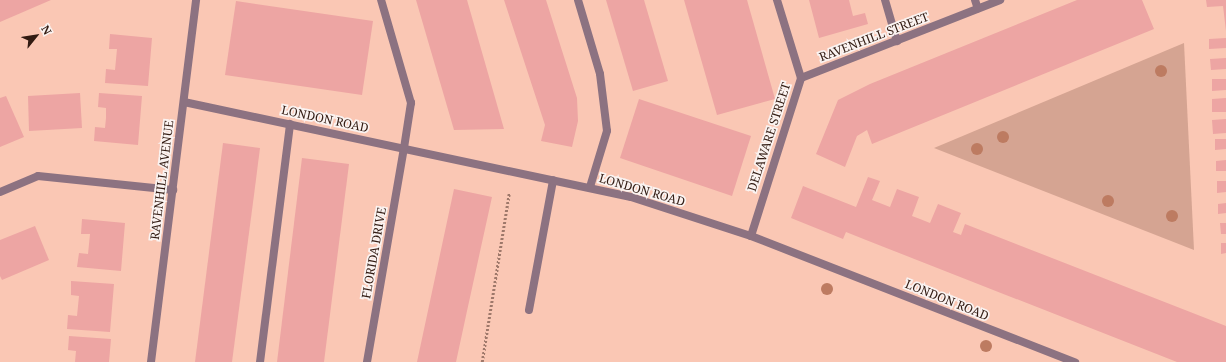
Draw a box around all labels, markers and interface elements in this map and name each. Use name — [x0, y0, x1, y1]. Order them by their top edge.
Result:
street label: RAVENHILL STREET — [817, 10, 931, 64]
north arrow — [16, 16, 56, 56]
text: N — [38, 22, 55, 37]
street label: DELAWARE STREET — [745, 81, 793, 193]
street label: LONDON ROAD — [280, 103, 370, 135]
street label: RAVENHILL AVENUE — [148, 119, 176, 241]
street label: LONDON ROAD — [597, 171, 687, 209]
street label: FLORIDA DRIVE — [359, 206, 389, 300]
street label: LONDON ROAD — [903, 277, 991, 323]

